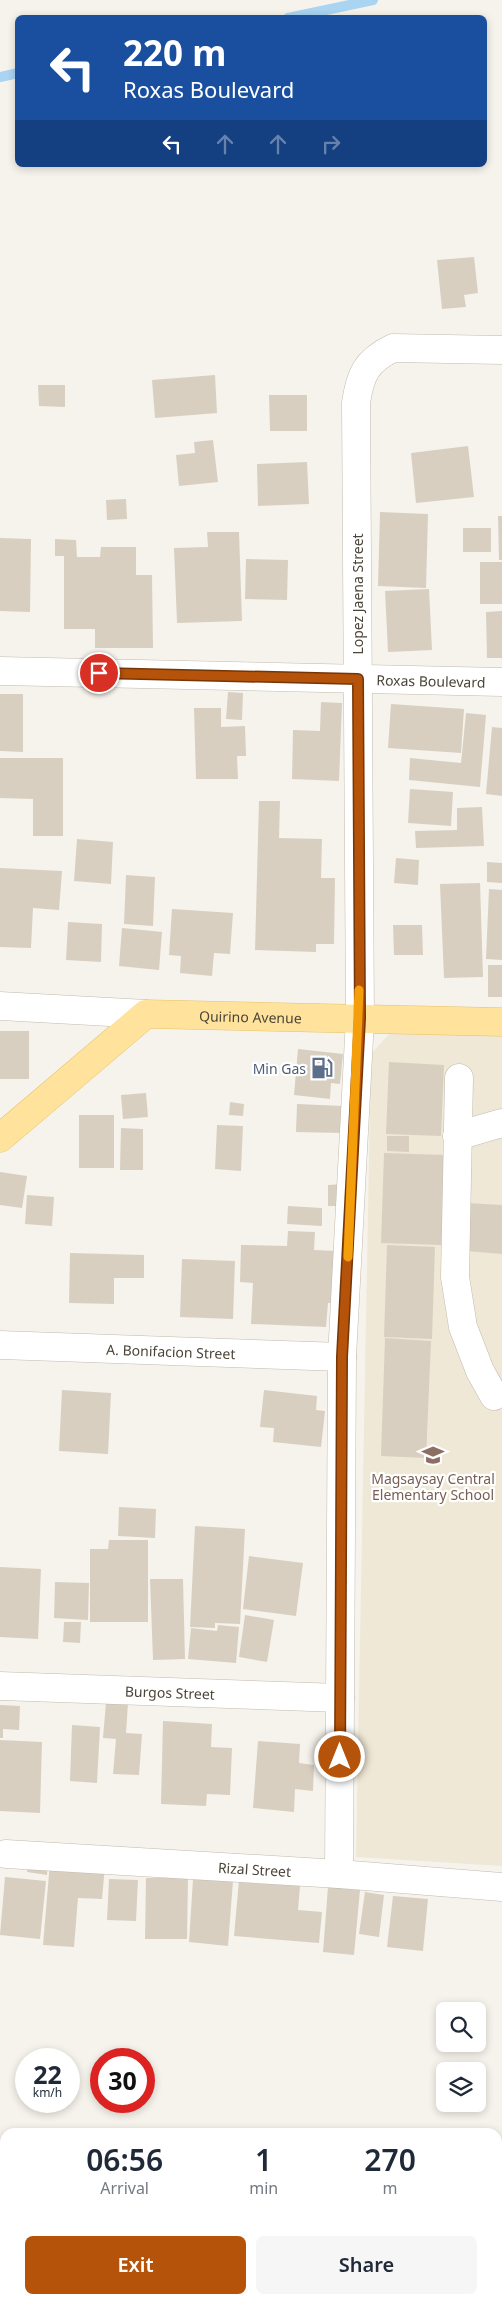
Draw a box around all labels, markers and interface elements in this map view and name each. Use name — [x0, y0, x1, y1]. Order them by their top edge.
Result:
text: 220 m — [123, 29, 226, 76]
icon: left — [40, 35, 105, 100]
text: Roxas Boulevard — [123, 74, 294, 104]
icon: left — [158, 130, 186, 158]
icon: ahead — [211, 130, 239, 158]
icon: ahead — [264, 130, 292, 158]
icon: right — [317, 130, 345, 158]
street label: Lopez Jaena Street — [348, 533, 367, 655]
pin — [78, 652, 120, 694]
icon: arrive — [85, 659, 113, 687]
street label: Roxas Boulevard — [376, 670, 486, 691]
street label: Quirino Avenue — [199, 1006, 302, 1027]
fuel station icon: Min Gas — [309, 1055, 335, 1081]
place label: Min Gas — [253, 1059, 306, 1078]
street label: A. Bonifacion Street — [106, 1339, 236, 1363]
school or university icon: Magsaysay Central Elementary School — [420, 1442, 446, 1468]
place label: Magsaysay Central Elementary School — [371, 1469, 495, 1504]
street label: Burgos Street — [125, 1681, 215, 1703]
position arrow — [313, 1730, 365, 1782]
street label: Rizal Street — [217, 1857, 292, 1881]
map controls — [436, 2002, 486, 2112]
button: search — [436, 2002, 486, 2052]
speed limit sign: 30 — [90, 2048, 155, 2113]
text: 22 — [33, 2057, 62, 2091]
button: layers — [436, 2062, 486, 2112]
text: km/h — [33, 2084, 62, 2101]
text: 06:56 — [86, 2139, 163, 2180]
text: 1 — [255, 2139, 272, 2180]
text: 270 — [364, 2139, 416, 2180]
text: Arrival — [100, 2177, 149, 2199]
text: min — [249, 2177, 278, 2199]
text: m — [383, 2177, 398, 2199]
button: Exit — [25, 2236, 246, 2294]
button: Share — [256, 2236, 477, 2294]

